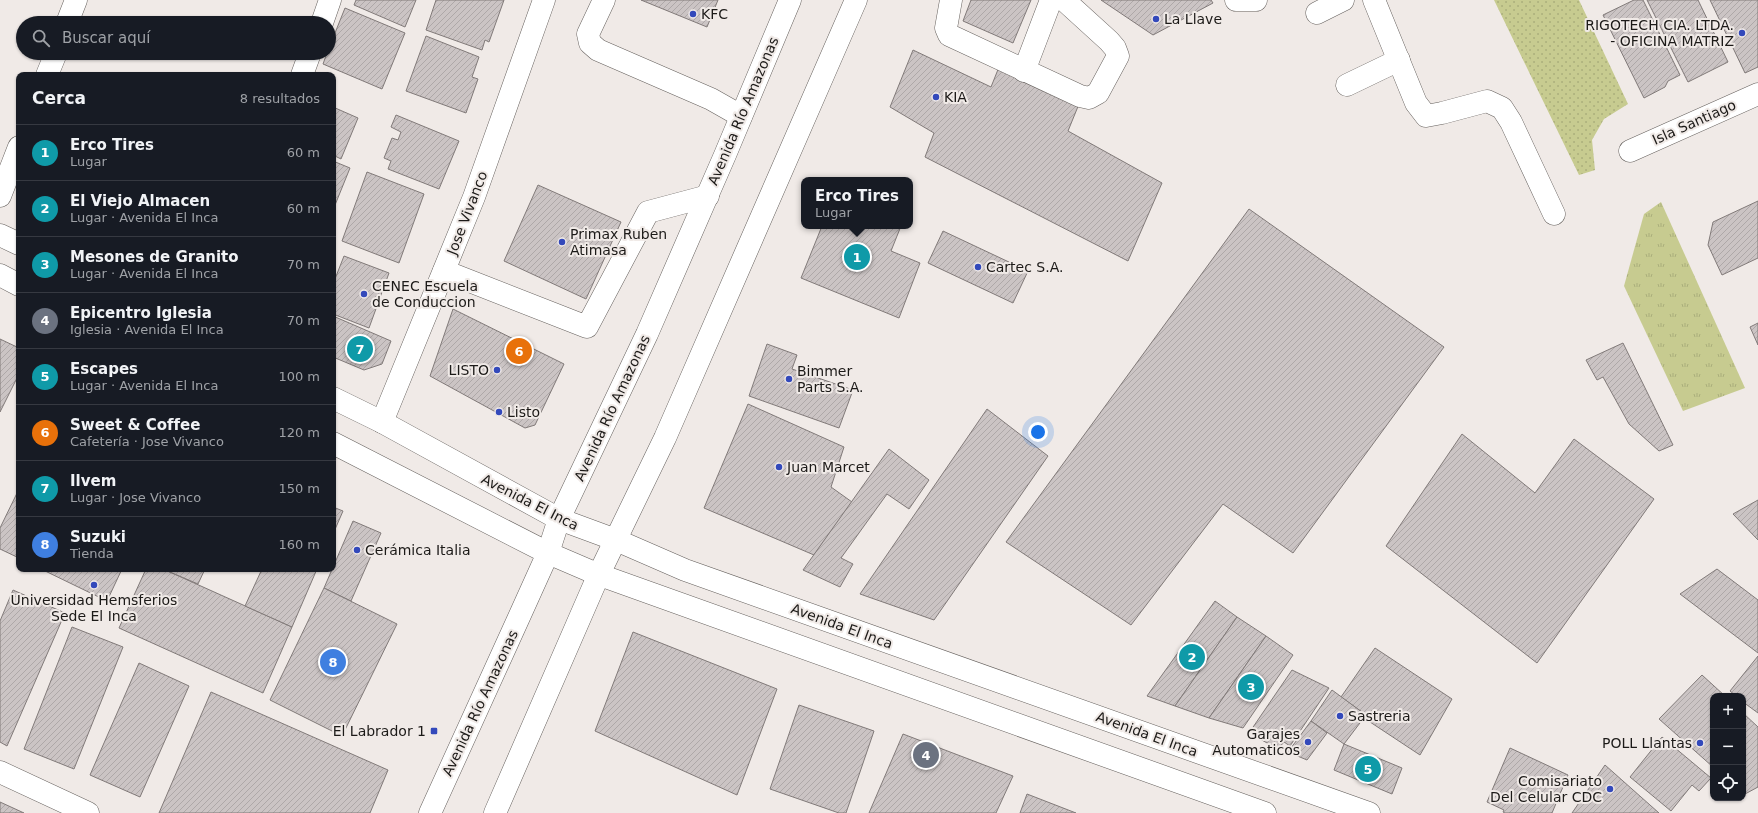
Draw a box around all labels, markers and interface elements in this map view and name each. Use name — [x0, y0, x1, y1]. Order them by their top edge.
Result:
place label: KFC — [701, 6, 728, 22]
marker: KFC — [688, 9, 698, 19]
place label: La Llave — [1164, 11, 1222, 27]
marker: La Llave — [1151, 14, 1161, 24]
search box — [16, 16, 336, 60]
place label: RIGOTECH CIA. LTDA. - OFICINA MATRIZ — [1585, 17, 1734, 49]
icon: search — [30, 27, 52, 49]
marker: RIGOTECH CIA. LTDA. - OFICINA MATRIZ — [1737, 28, 1747, 38]
text: Buscar aquí — [62, 29, 150, 47]
street label: Avenida Río Amazonas — [704, 34, 782, 188]
text: Cerca — [32, 88, 86, 108]
place label: KIA — [944, 89, 967, 105]
text: 8 resultados — [240, 91, 320, 106]
marker: KIA — [931, 92, 941, 102]
street label: Isla Santiago — [1650, 96, 1738, 148]
text: Erco Tires — [70, 136, 154, 154]
text: 1 — [40, 145, 50, 160]
text: 60 m — [287, 145, 320, 160]
text: Lugar — [70, 154, 107, 169]
street label: Jose Vivanco — [443, 169, 490, 258]
popup — [801, 177, 913, 229]
text: Erco Tires — [815, 187, 899, 205]
text: El Viejo Almacen — [70, 192, 210, 210]
text: 2 — [40, 201, 50, 216]
text: 60 m — [287, 201, 320, 216]
text: Lugar — [815, 205, 852, 220]
text: Lugar · Avenida El Inca — [70, 210, 218, 225]
place label: Primax Ruben Atimasa — [570, 226, 667, 258]
marker: Primax Ruben Atimasa — [557, 237, 567, 247]
pin: 1 — [844, 242, 870, 272]
text: Mesones de Granito — [70, 248, 239, 266]
text: 3 — [40, 257, 50, 272]
text: 70 m — [287, 257, 320, 272]
place label: Cartec S.A. — [986, 259, 1063, 275]
marker: Cartec S.A. — [973, 262, 983, 272]
text: Lugar · Avenida El Inca — [70, 266, 218, 281]
place label: CENEC Escuela de Conduccion — [372, 278, 478, 310]
marker: CENEC Escuela de Conduccion — [359, 289, 369, 299]
text: Epicentro Iglesia — [70, 304, 212, 322]
text: 4 — [40, 313, 50, 328]
text: 70 m — [287, 313, 320, 328]
text: Iglesia · Avenida El Inca — [70, 322, 224, 337]
street label: Avenida Río Amazonas — [571, 332, 653, 484]
pin: 7 — [347, 334, 373, 364]
pin: 6 — [506, 336, 532, 366]
text: Escapes — [70, 360, 138, 378]
place label: LISTO — [449, 362, 489, 378]
place label: Bimmer Parts S.A. — [797, 363, 864, 395]
marker: LISTO — [492, 365, 502, 375]
text: 5 — [40, 369, 50, 384]
text: 100 m — [278, 369, 320, 384]
marker: Bimmer Parts S.A. — [784, 374, 794, 384]
text: Lugar · Avenida El Inca — [70, 378, 218, 393]
place label: Listo — [507, 404, 540, 420]
marker: Listo — [494, 407, 504, 417]
text: Sweet & Coffee — [70, 416, 200, 434]
your location — [1028, 422, 1048, 442]
text: 6 — [40, 425, 50, 440]
text: 120 m — [278, 425, 320, 440]
text: Cafetería · Jose Vivanco — [70, 434, 224, 449]
place label: Juan Marcet — [786, 459, 870, 475]
marker: Juan Marcet — [774, 462, 784, 472]
street label: Avenida El Inca — [479, 471, 581, 533]
text: Ilvem — [70, 472, 116, 490]
text: 7 — [40, 481, 50, 496]
text: 150 m — [278, 481, 320, 496]
text: Lugar · Jose Vivanco — [70, 490, 201, 505]
text: Suzuki — [70, 528, 126, 546]
text: 8 — [40, 537, 50, 552]
text: 160 m — [278, 537, 320, 552]
place label: Cerámica Italia — [365, 542, 471, 558]
marker: Cerámica Italia — [352, 545, 362, 555]
text: Tienda — [70, 546, 114, 561]
marker: Universidad Hemsferios Sede El Inca — [89, 580, 99, 590]
place label: Universidad Hemsferios Sede El Inca — [11, 592, 177, 624]
street label: Avenida El Inca — [789, 600, 895, 652]
street label: Avenida Río Amazonas — [439, 627, 521, 779]
pin: 2 — [1179, 642, 1205, 672]
pin: 8 — [320, 647, 346, 677]
pin: 3 — [1238, 672, 1264, 702]
map controls — [1710, 693, 1746, 801]
button: + — [1710, 693, 1746, 729]
street label: Avenida El Inca — [1094, 708, 1200, 760]
place label: Sastreria — [1348, 708, 1411, 724]
marker: Sastreria — [1335, 711, 1345, 721]
place label: El Labrador 1 — [333, 723, 426, 739]
marker: El Labrador 1 — [429, 726, 439, 736]
place label: Garajes Automaticos — [1212, 726, 1300, 758]
button: − — [1710, 729, 1746, 765]
place label: POLL Llantas — [1602, 735, 1692, 751]
marker: Garajes Automaticos — [1303, 737, 1313, 747]
marker: POLL Llantas — [1695, 738, 1705, 748]
pin: 4 — [913, 740, 939, 770]
pin: 5 — [1355, 754, 1381, 784]
button: locate — [1710, 765, 1746, 801]
place label: Comisariato Del Celular CDC — [1490, 773, 1602, 805]
marker: Comisariato Del Celular CDC — [1605, 784, 1615, 794]

